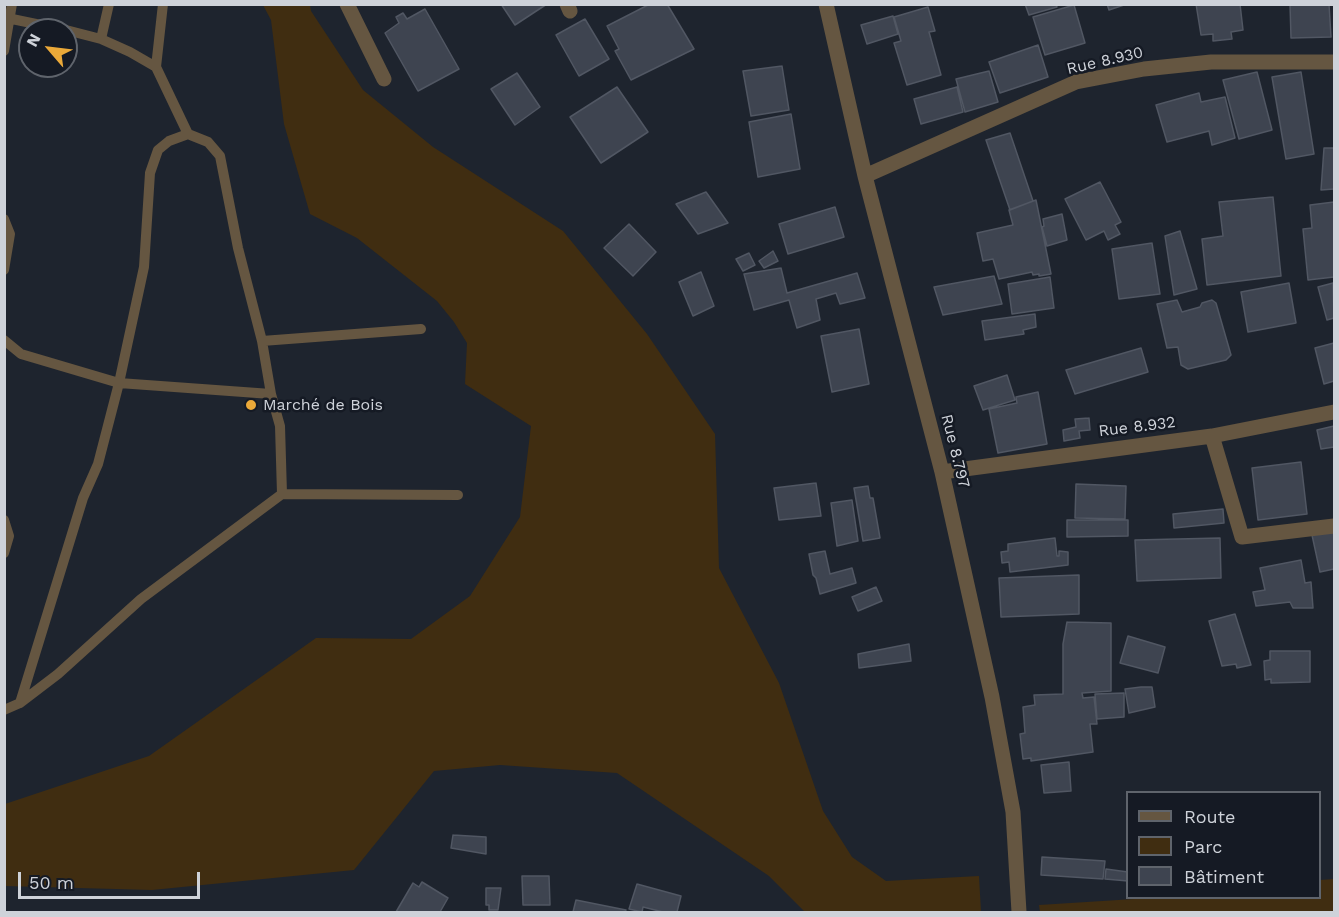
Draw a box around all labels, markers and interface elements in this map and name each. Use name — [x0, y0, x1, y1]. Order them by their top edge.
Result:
north arrow — [18, 18, 78, 78]
text: N — [22, 31, 45, 50]
street label: Rue 8.930 — [1065, 43, 1145, 79]
place label: Marché de Bois — [263, 395, 383, 415]
marker: Marché de Bois — [244, 398, 258, 412]
street label: Rue 8.797 — [937, 412, 973, 490]
street label: Rue 8.932 — [1097, 413, 1177, 441]
legend — [1126, 791, 1321, 899]
text: Route — [1184, 806, 1236, 827]
text: Parc — [1184, 836, 1222, 857]
scale bar — [21, 860, 202, 898]
text: Bâtiment — [1184, 866, 1264, 887]
text: 50 m — [29, 872, 74, 893]

